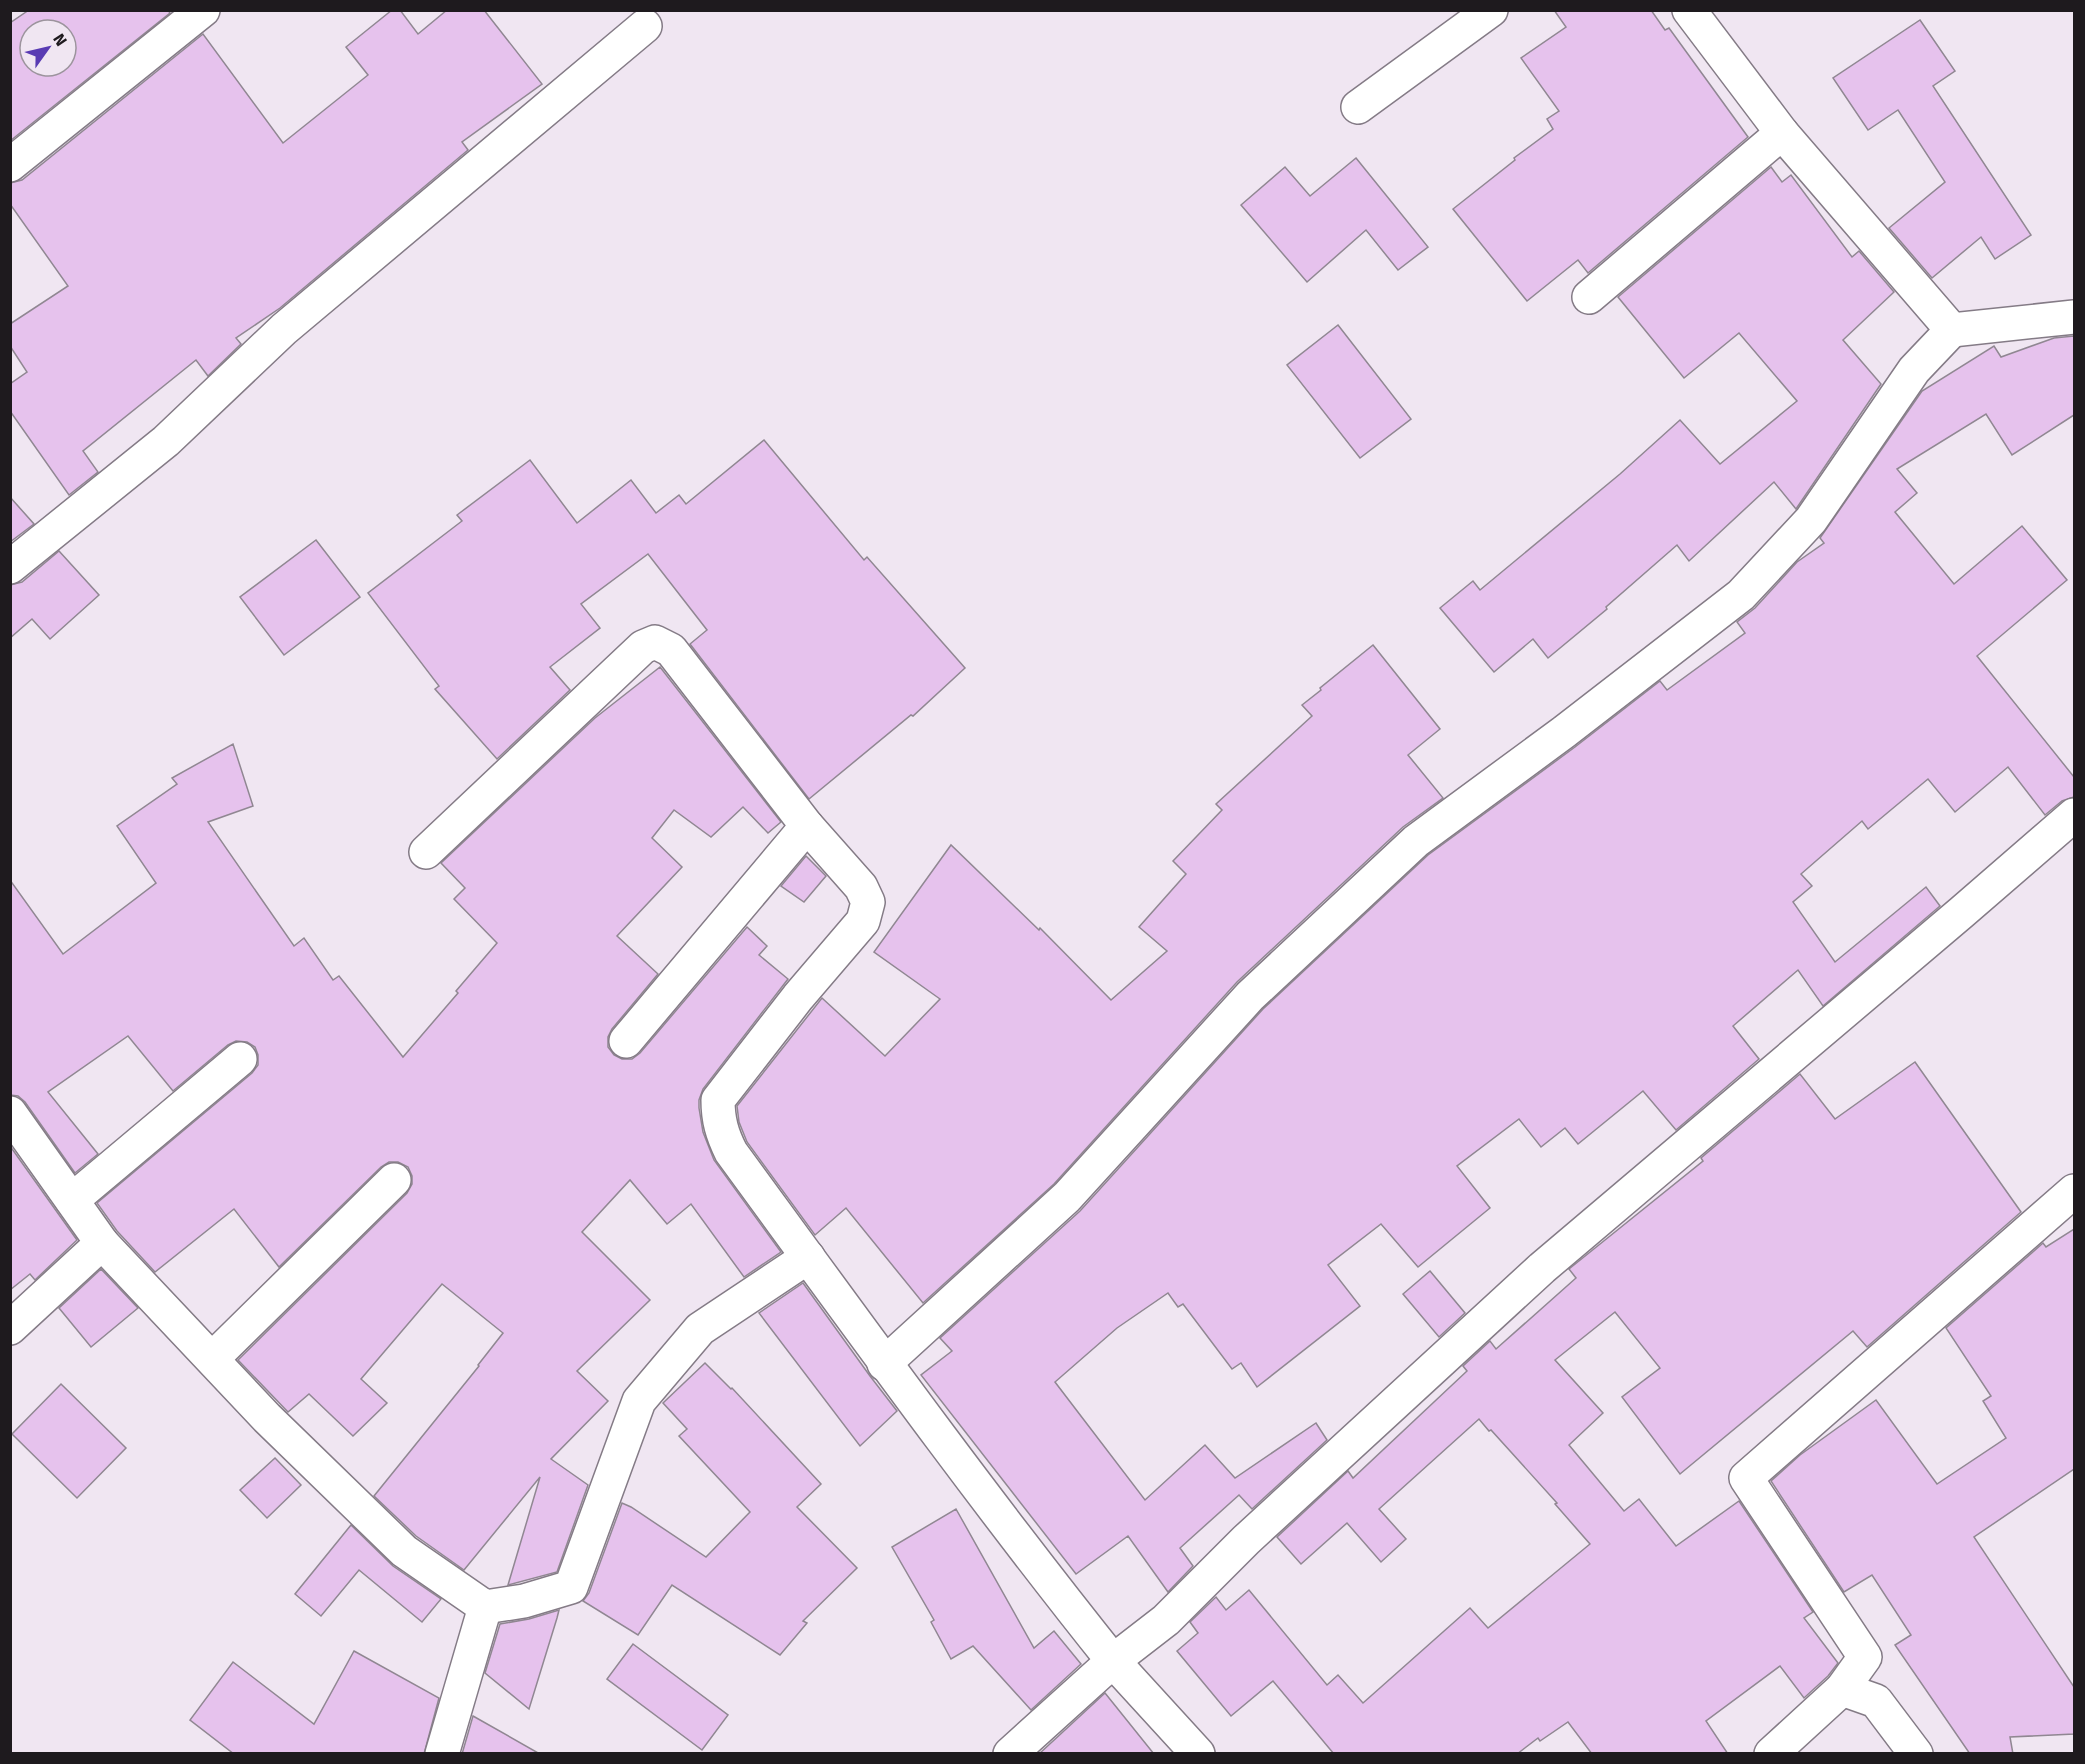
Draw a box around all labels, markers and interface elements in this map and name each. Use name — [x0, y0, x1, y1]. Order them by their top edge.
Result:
north arrow — [18, 18, 78, 78]
text: N — [49, 30, 71, 50]

